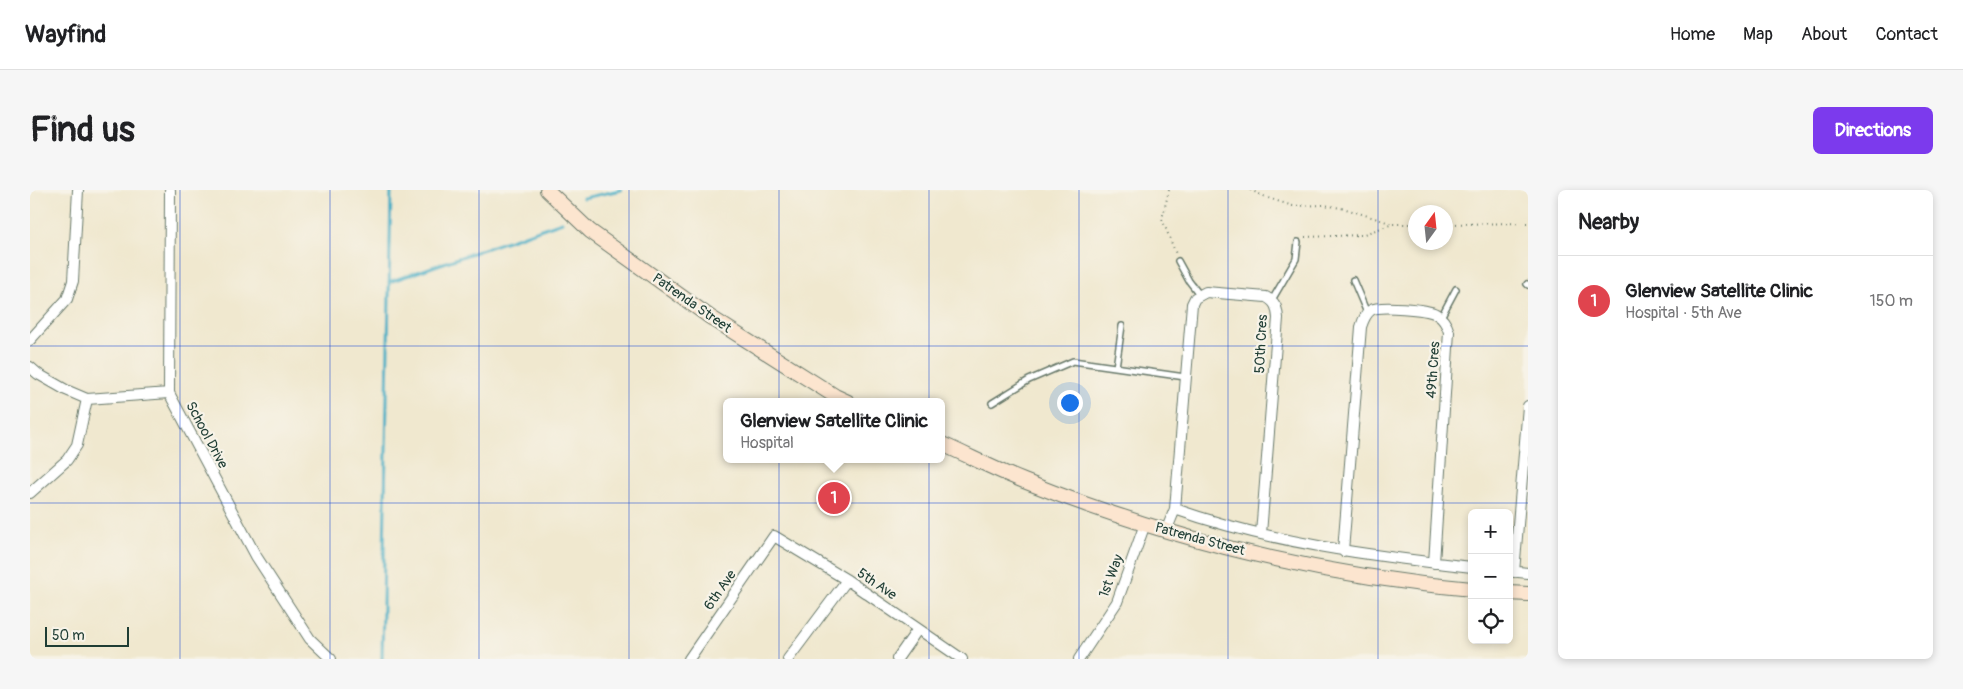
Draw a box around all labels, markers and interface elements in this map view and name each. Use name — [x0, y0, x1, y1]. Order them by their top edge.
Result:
text: Wayfind — [25, 20, 106, 49]
text: Home — [1670, 23, 1715, 46]
text: Map — [1743, 23, 1773, 46]
text: About — [1801, 23, 1847, 46]
text: Contact — [1875, 23, 1938, 46]
button: Directions — [1813, 107, 1933, 154]
text: Find us — [30, 108, 135, 152]
north arrow — [1408, 205, 1453, 250]
text: Nearby — [1578, 209, 1639, 236]
street label: Patrenda Street — [649, 269, 735, 337]
text: Glenview Satellite Clinic — [1625, 279, 1813, 303]
text: 1 — [1591, 291, 1597, 311]
text: 150 m — [1869, 291, 1913, 311]
text: Hospital · 5th Ave — [1625, 303, 1742, 323]
street label: 50th Cres — [1251, 313, 1271, 374]
street label: 49th Cres — [1423, 340, 1444, 399]
your location — [1057, 390, 1083, 416]
popup — [723, 398, 945, 463]
street label: School Drive — [182, 399, 232, 471]
text: Glenview Satellite Clinic — [740, 409, 928, 433]
text: Hospital — [740, 433, 794, 453]
pin: 1 — [818, 479, 850, 517]
map controls — [1468, 509, 1513, 644]
button: + — [1468, 509, 1513, 554]
street label: Patrenda Street — [1153, 519, 1247, 559]
street label: 1st Way — [1095, 552, 1127, 600]
button: − — [1468, 554, 1513, 599]
street label: 5th Ave — [854, 565, 900, 603]
street label: 6th Ave — [700, 567, 740, 613]
button: locate — [1468, 599, 1513, 644]
scale bar — [45, 624, 129, 647]
text: 50 m — [52, 627, 85, 644]

